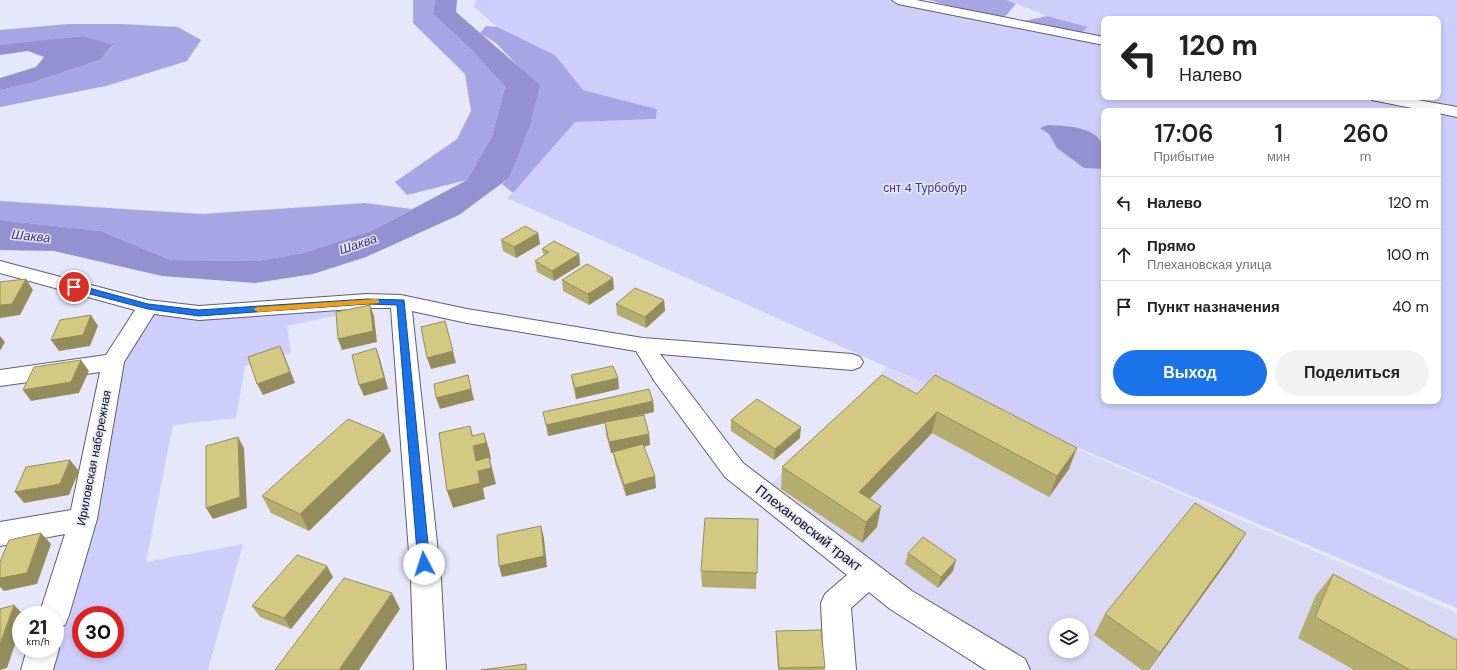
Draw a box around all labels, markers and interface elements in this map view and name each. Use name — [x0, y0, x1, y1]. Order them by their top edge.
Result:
text: 120 m — [1179, 27, 1258, 64]
icon: left — [1113, 32, 1165, 84]
text: Налево — [1179, 63, 1242, 87]
text: 17:06 — [1155, 118, 1213, 149]
text: 1 — [1274, 118, 1283, 149]
text: 260 — [1343, 118, 1389, 149]
text: Прибытие — [1153, 148, 1215, 165]
text: мин — [1267, 148, 1290, 165]
text: m — [1360, 148, 1371, 165]
park label: снт 4 Турбобур — [883, 180, 967, 196]
icon: left — [1113, 192, 1135, 214]
text: Налево — [1147, 193, 1202, 213]
text: 120 m — [1388, 193, 1429, 213]
water label: Шаква — [11, 226, 51, 246]
water label: Шаква — [337, 230, 379, 258]
text: Прямо — [1147, 236, 1196, 256]
icon: ahead — [1113, 244, 1135, 266]
text: 100 m — [1386, 245, 1429, 265]
text: Плехановская улица — [1147, 256, 1272, 273]
pin — [57, 270, 91, 304]
icon: arrive — [63, 276, 85, 298]
icon: arrive — [1113, 296, 1135, 318]
text: Пункт назначения — [1147, 297, 1280, 317]
text: 40 m — [1392, 297, 1429, 317]
button: Выход — [1113, 350, 1267, 396]
button: Поделиться — [1275, 350, 1429, 396]
street label: Ириловская набережная — [73, 389, 115, 527]
street label: Плехановский тракт — [752, 481, 866, 576]
position arrow — [403, 543, 445, 585]
speed limit sign: 30 — [72, 606, 124, 658]
text: 21 — [29, 614, 47, 640]
map controls — [1049, 618, 1089, 658]
button: layers — [1049, 618, 1089, 658]
text: km/h — [26, 635, 50, 648]

